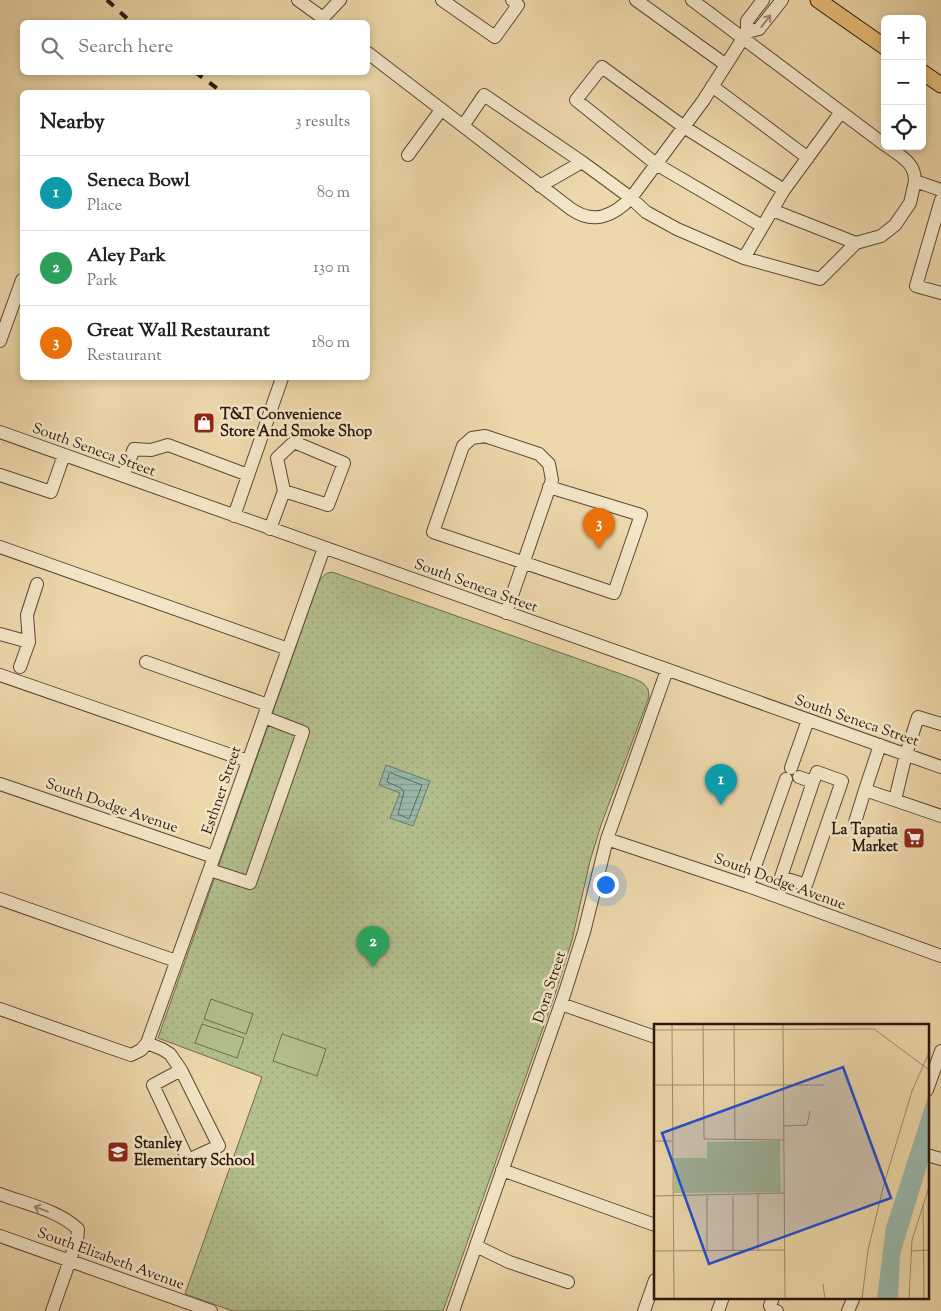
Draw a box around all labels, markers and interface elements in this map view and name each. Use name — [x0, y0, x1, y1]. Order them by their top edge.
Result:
one-way arrow — [761, 14, 772, 27]
map controls — [881, 15, 926, 150]
button: + — [881, 15, 926, 60]
search box — [20, 20, 370, 75]
icon: search — [38, 34, 66, 62]
text: Search here — [78, 34, 173, 61]
button: − — [881, 60, 926, 105]
button: locate — [881, 105, 926, 150]
text: Nearby — [40, 108, 105, 138]
text: 3 results — [295, 111, 350, 134]
text: Seneca Bowl — [87, 168, 190, 195]
text: 1 — [53, 182, 59, 205]
text: 80 m — [317, 182, 350, 205]
text: Place — [87, 195, 122, 218]
text: Aley Park — [87, 243, 166, 270]
text: 2 — [52, 257, 60, 280]
text: 130 m — [313, 257, 350, 280]
text: Park — [87, 270, 118, 293]
text: Great Wall Restaurant — [87, 318, 270, 345]
text: 3 — [53, 332, 59, 355]
text: 180 m — [311, 332, 350, 355]
text: Restaurant — [87, 345, 162, 368]
place label: T&T Convenience Store And Smoke Shop — [220, 405, 373, 443]
shop icon: T&T Convenience Store And Smoke Shop — [192, 411, 216, 435]
street label: South Seneca Street — [29, 418, 158, 483]
pin: 3 — [583, 508, 615, 549]
street label: South Seneca Street — [411, 554, 540, 619]
street label: South Seneca Street — [792, 690, 921, 753]
street label: Esthner Street — [197, 744, 247, 837]
pin: 1 — [705, 764, 737, 805]
street label: South Dodge Avenue — [42, 774, 181, 839]
place label: La Tapatia Market — [831, 820, 899, 858]
supermarket icon: La Tapatia Market — [902, 826, 926, 850]
street label: South Dodge Avenue — [711, 849, 848, 916]
your location — [593, 872, 619, 898]
pin: 2 — [357, 926, 389, 967]
street label: Dora Street — [529, 949, 572, 1026]
inset map — [654, 1024, 928, 1298]
place label: Stanley Elementary School — [134, 1134, 256, 1172]
school or university icon: Stanley Elementary School — [106, 1140, 130, 1164]
one-way arrow — [33, 1204, 49, 1213]
street label: South Elizabeth Avenue — [34, 1223, 187, 1296]

